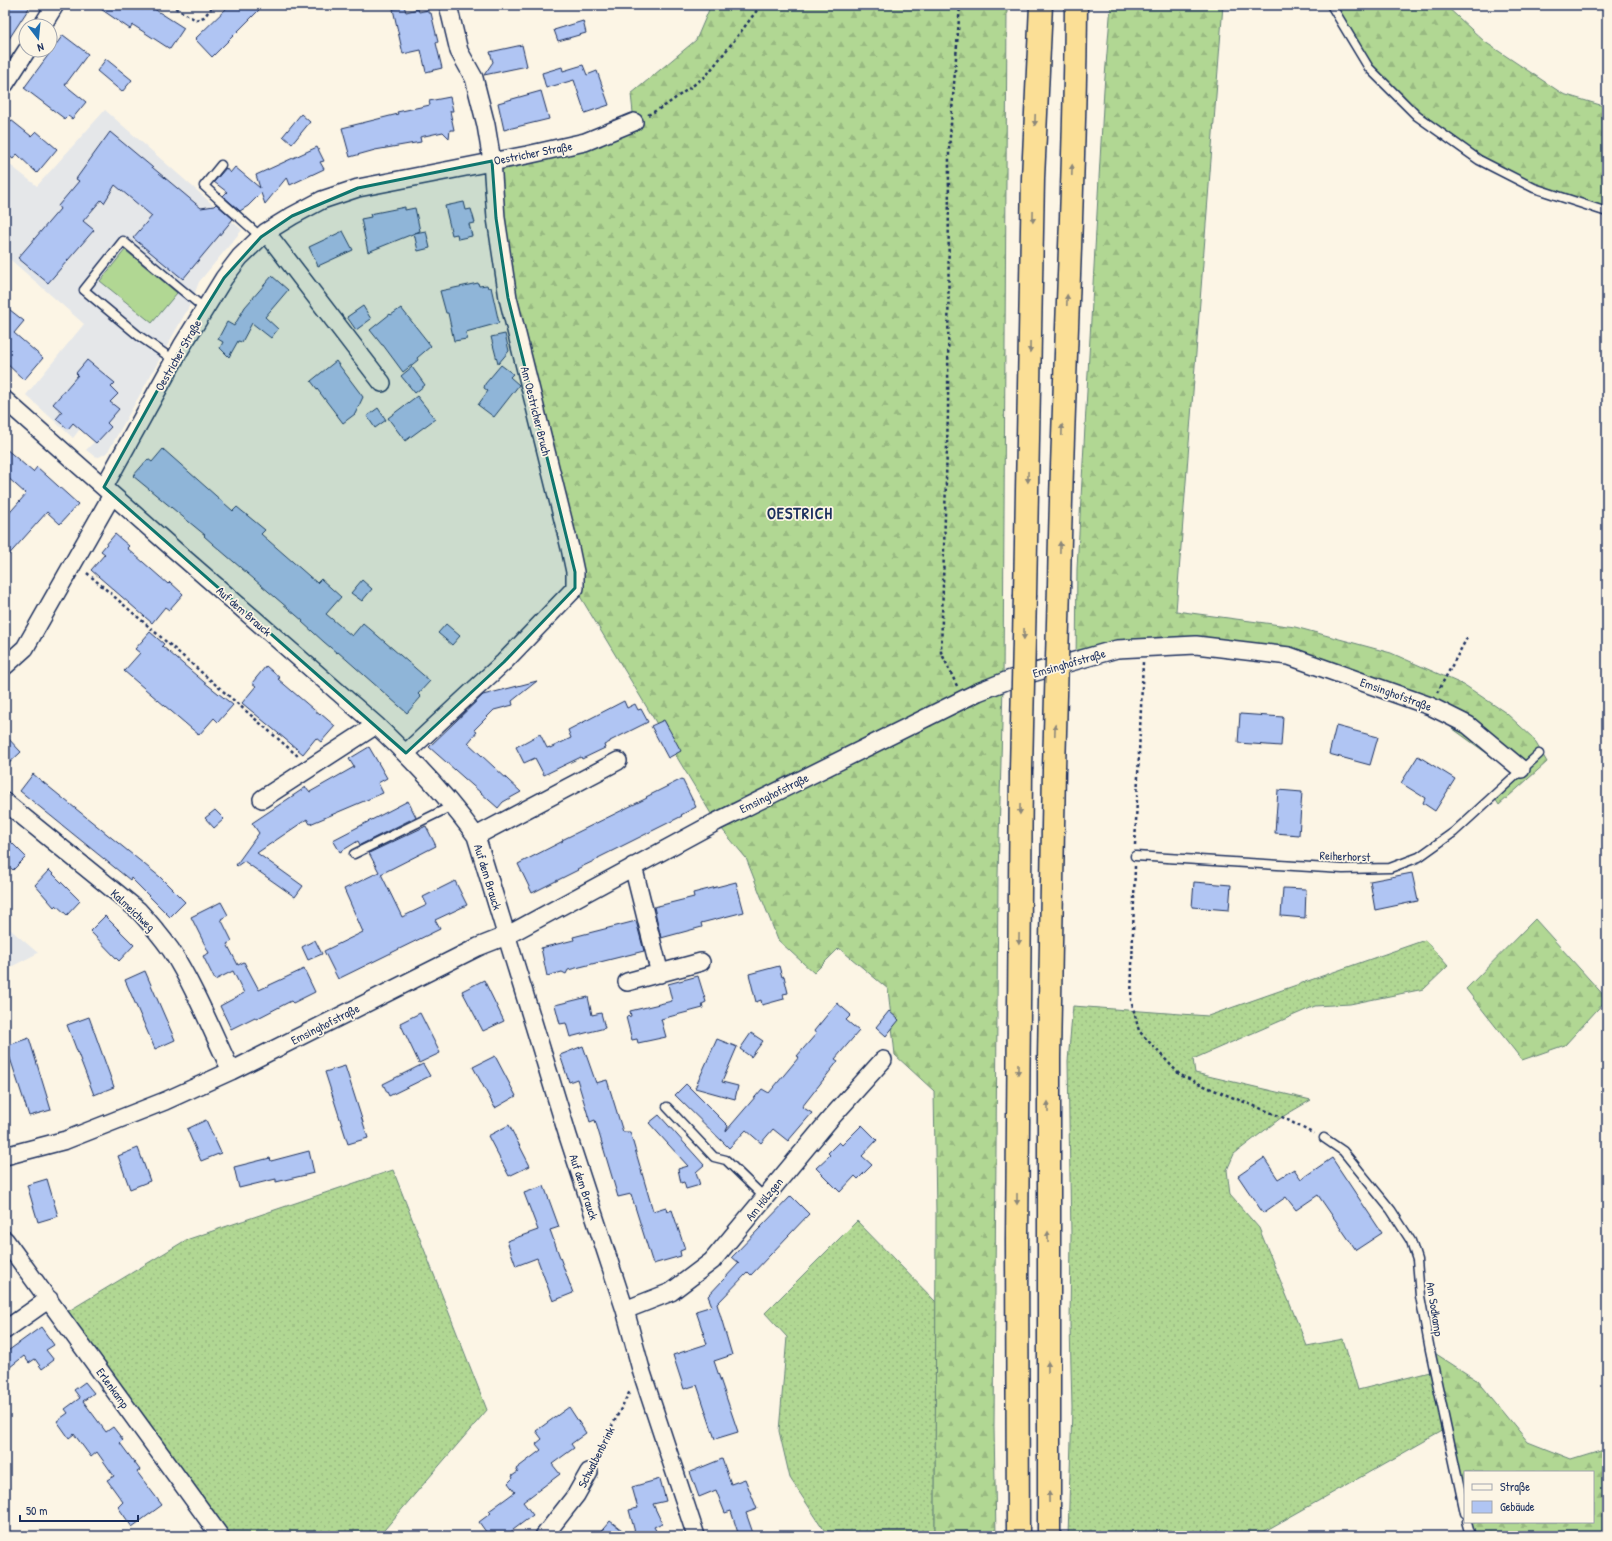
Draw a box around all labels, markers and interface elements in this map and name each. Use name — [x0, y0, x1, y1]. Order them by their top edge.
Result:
north arrow — [18, 18, 58, 58]
text: N — [36, 40, 46, 55]
one-way arrow — [1032, 114, 1038, 127]
street label: Oestricher Straße — [492, 137, 574, 169]
one-way arrow — [1069, 164, 1076, 176]
one-way arrow — [1029, 211, 1036, 223]
one-way arrow — [1064, 294, 1071, 306]
street label: Oestricher Straße — [151, 316, 205, 394]
one-way arrow — [1027, 341, 1034, 353]
street label: Am Oestricher Bruch — [517, 365, 555, 457]
one-way arrow — [1059, 424, 1066, 436]
one-way arrow — [1025, 471, 1031, 484]
district label: OESTRICH — [767, 502, 833, 524]
one-way arrow — [1057, 540, 1063, 553]
street label: Auf dem Brauck — [213, 582, 275, 640]
one-way arrow — [1021, 628, 1027, 641]
street label: Emsinghofstraße — [1031, 644, 1108, 681]
street label: Emsinghofstraße — [1358, 673, 1434, 715]
one-way arrow — [1052, 723, 1058, 736]
street label: Emsinghofstraße — [737, 769, 812, 817]
one-way arrow — [1017, 803, 1023, 816]
street label: Auf dem Brauck — [470, 842, 506, 912]
street label: Reiherhorst — [1319, 847, 1371, 865]
street label: Kalmeichweg — [107, 885, 159, 935]
one-way arrow — [1016, 933, 1022, 946]
street label: Emsinghofstraße — [288, 999, 362, 1049]
one-way arrow — [1015, 1063, 1021, 1076]
one-way arrow — [1045, 1101, 1052, 1113]
street label: Auf dem Brauck — [565, 1152, 603, 1222]
street label: Am Hölzgen — [741, 1174, 787, 1224]
one-way arrow — [1014, 1193, 1020, 1206]
one-way arrow — [1045, 1230, 1051, 1243]
street label: Am Sodkamp — [1422, 1281, 1448, 1337]
one-way arrow — [1045, 1360, 1051, 1373]
street label: Erlenkamp — [93, 1364, 133, 1412]
street label: Schwalbenbrink — [573, 1424, 619, 1490]
legend — [1464, 1471, 1594, 1523]
text: Straße — [1500, 1478, 1530, 1495]
one-way arrow — [1046, 1490, 1052, 1503]
scale bar — [20, 1497, 138, 1523]
text: Gebäude — [1500, 1498, 1535, 1515]
text: 50 m — [26, 1502, 47, 1519]

